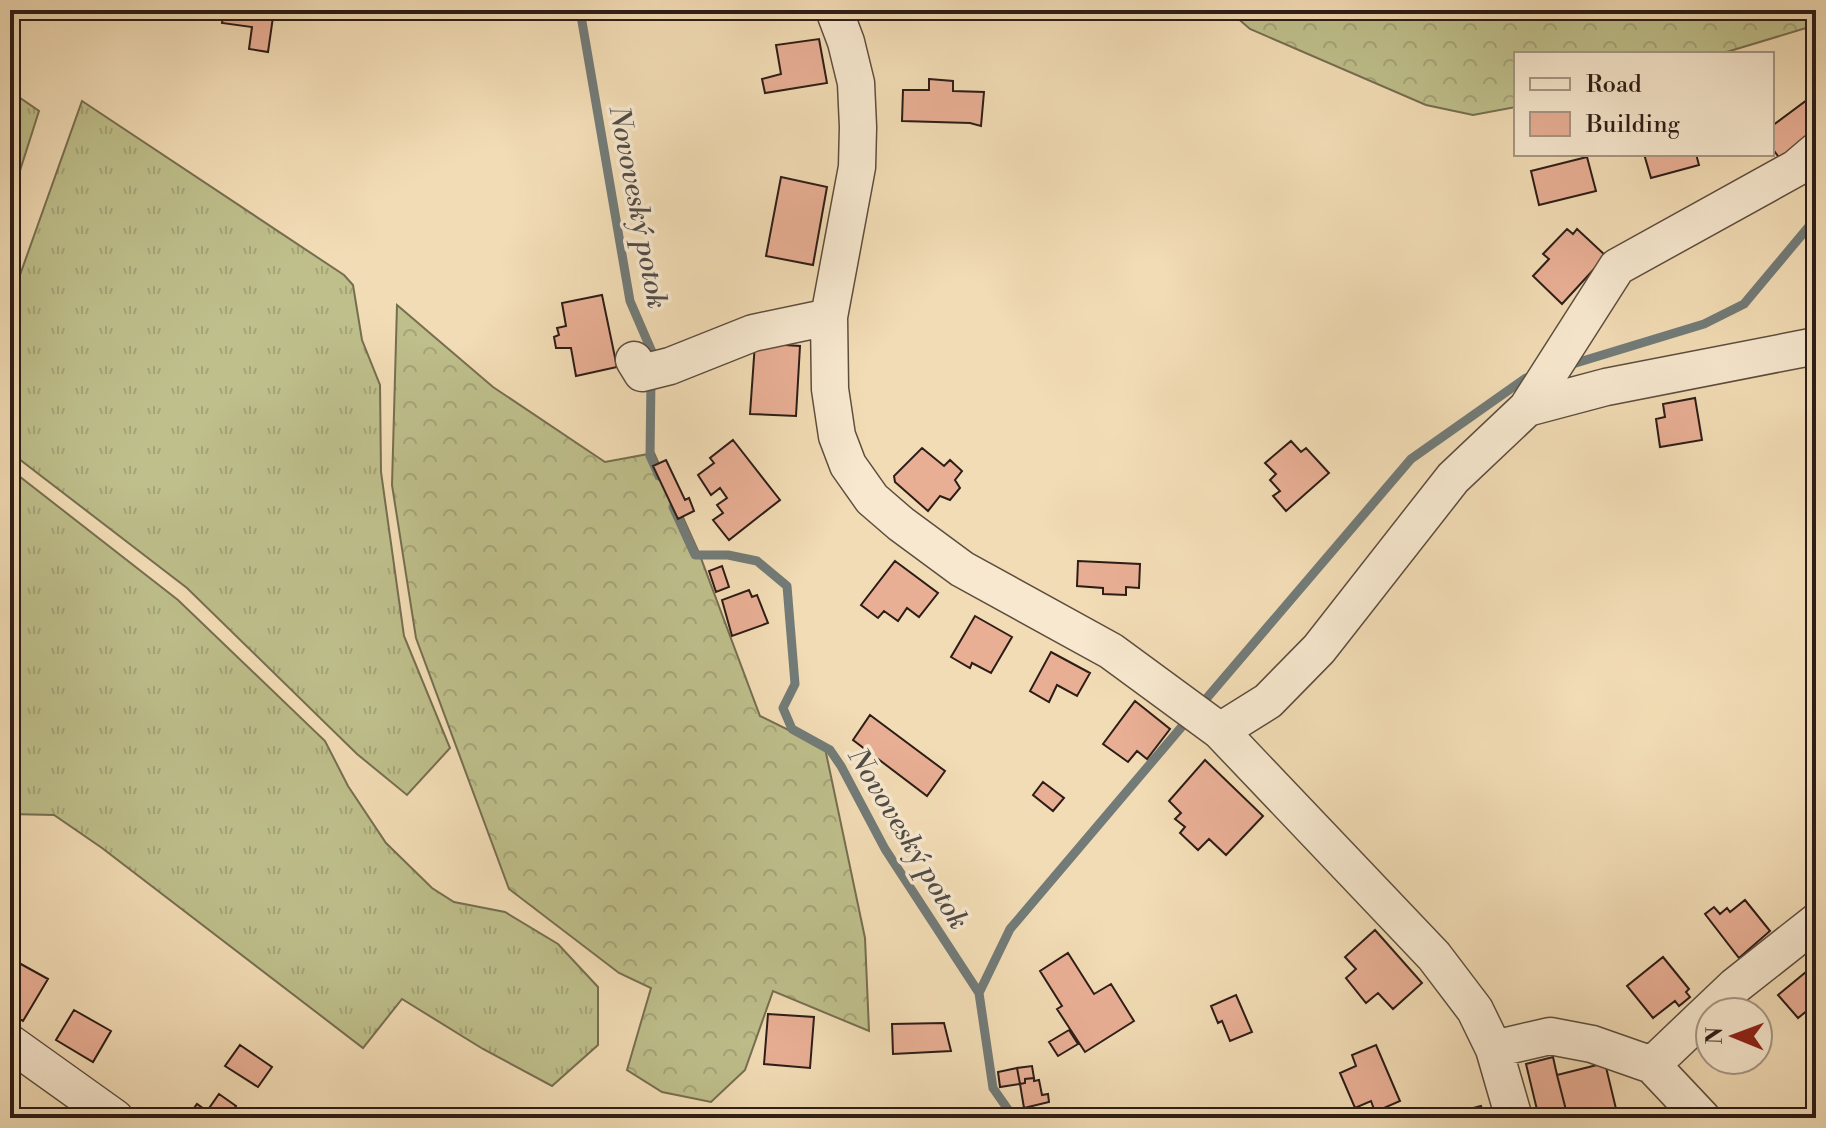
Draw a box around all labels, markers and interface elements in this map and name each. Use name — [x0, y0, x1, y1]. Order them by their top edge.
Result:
legend — [1514, 52, 1774, 156]
text: Road — [1586, 70, 1642, 100]
water label: Novoveský potok — [601, 102, 674, 312]
text: Building — [1585, 110, 1680, 140]
water label: Novoveský potok — [839, 741, 976, 936]
north arrow — [1694, 996, 1774, 1076]
text: N — [1702, 1026, 1729, 1045]

